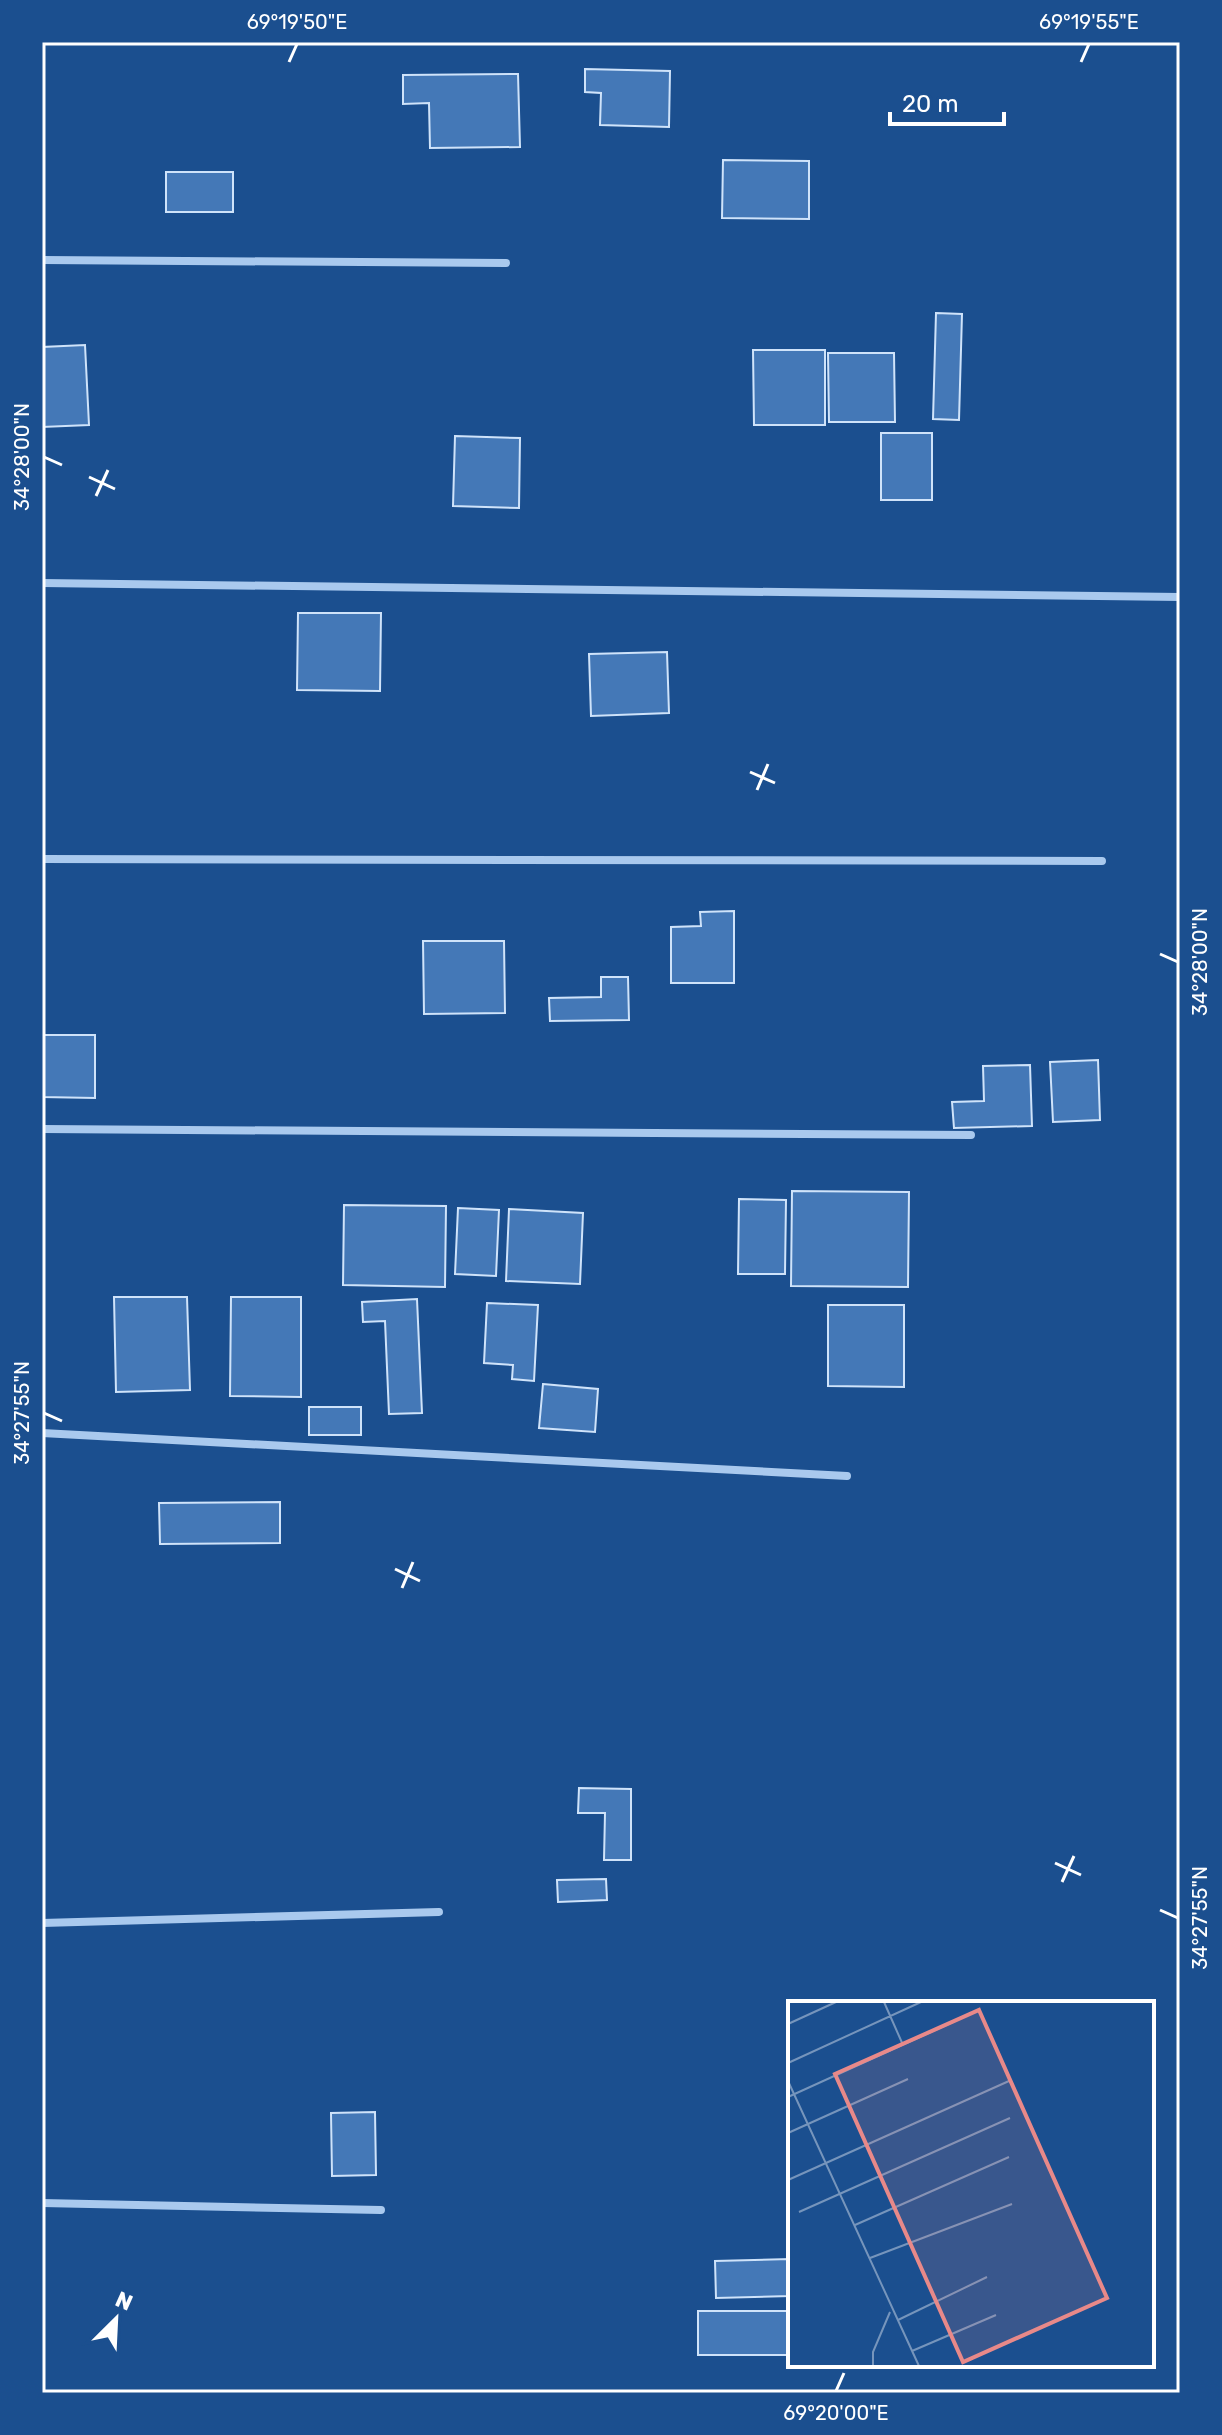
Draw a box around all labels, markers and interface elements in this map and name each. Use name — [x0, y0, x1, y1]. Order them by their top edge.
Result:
text: 69°19'50"E — [247, 10, 347, 34]
text: 69°19'55"E — [1039, 10, 1139, 34]
scale bar — [890, 76, 1004, 126]
text: 20 m — [902, 90, 959, 118]
text: 34°28'00"N — [10, 403, 34, 511]
text: 34°28'00"N — [1188, 908, 1212, 1016]
text: 34°27'55"N — [10, 1361, 34, 1465]
text: 34°27'55"N — [1188, 1866, 1212, 1970]
inset map — [788, 2001, 1154, 2367]
north arrow — [76, 2279, 156, 2359]
text: N — [111, 2286, 137, 2317]
text: 69°20'00"E — [783, 2401, 889, 2425]

